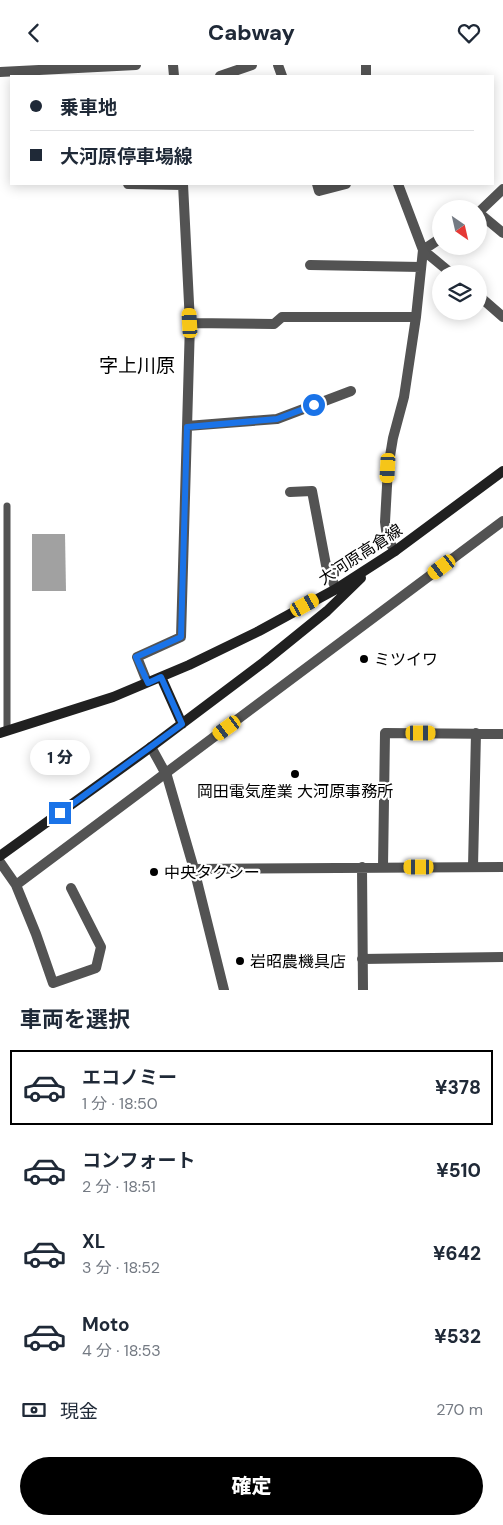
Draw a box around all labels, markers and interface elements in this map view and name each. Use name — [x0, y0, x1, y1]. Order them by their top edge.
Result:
text: Cabway — [208, 18, 295, 47]
icon: back — [20, 19, 48, 47]
icon: heart — [455, 19, 483, 47]
text: 乗車地 — [60, 95, 117, 120]
text: 大河原停車場線 — [60, 144, 193, 169]
north arrow — [432, 200, 488, 255]
map controls — [432, 200, 487, 320]
button: layers — [432, 265, 487, 320]
car — [181, 308, 198, 338]
district label: 字上川原 — [99, 353, 175, 378]
route start — [303, 394, 325, 416]
car — [379, 453, 396, 483]
street label: 大河原高倉線 — [314, 519, 406, 589]
car — [425, 552, 458, 582]
car — [288, 591, 321, 619]
place label: ミツイワ — [374, 649, 438, 670]
marker: ミツイワ — [358, 653, 370, 665]
car — [210, 713, 243, 743]
car — [406, 726, 436, 741]
callout: 1 分 — [30, 741, 90, 775]
text: 1 分 — [47, 747, 73, 768]
marker: 岡田電気産業 大河原事務所 — [289, 768, 301, 780]
place label: 岡田電気産業 大河原事務所 — [197, 781, 393, 802]
route end — [49, 802, 71, 824]
car — [404, 860, 434, 875]
place label: 中央タクシー — [164, 862, 260, 883]
marker: 中央タクシー — [148, 866, 160, 878]
place label: 岩昭農機具店 — [250, 951, 346, 972]
marker: 岩昭農機具店 — [234, 955, 246, 967]
text: 車両を選択 — [20, 1005, 130, 1034]
icon: car — [22, 1065, 67, 1110]
text: エコノミー — [82, 1065, 177, 1090]
text: ¥378 — [435, 1075, 481, 1100]
text: 1 分 · 18:50 — [82, 1093, 158, 1114]
icon: car — [22, 1148, 67, 1193]
text: コンフォート — [82, 1148, 195, 1173]
text: ¥510 — [436, 1158, 481, 1183]
text: 2 分 · 18:51 — [82, 1176, 156, 1197]
text: XL — [82, 1229, 105, 1254]
icon: car — [22, 1231, 67, 1276]
text: ¥642 — [433, 1241, 481, 1266]
text: 3 分 · 18:52 — [82, 1257, 160, 1278]
text: Moto — [82, 1312, 130, 1337]
icon: car — [22, 1314, 67, 1359]
text: ¥532 — [434, 1324, 481, 1349]
text: 4 分 · 18:53 — [82, 1340, 161, 1361]
icon: cash — [20, 1396, 48, 1424]
text: 現金 — [60, 1399, 98, 1424]
text: 270 m — [436, 1399, 483, 1420]
button: 確定 — [20, 1457, 483, 1515]

